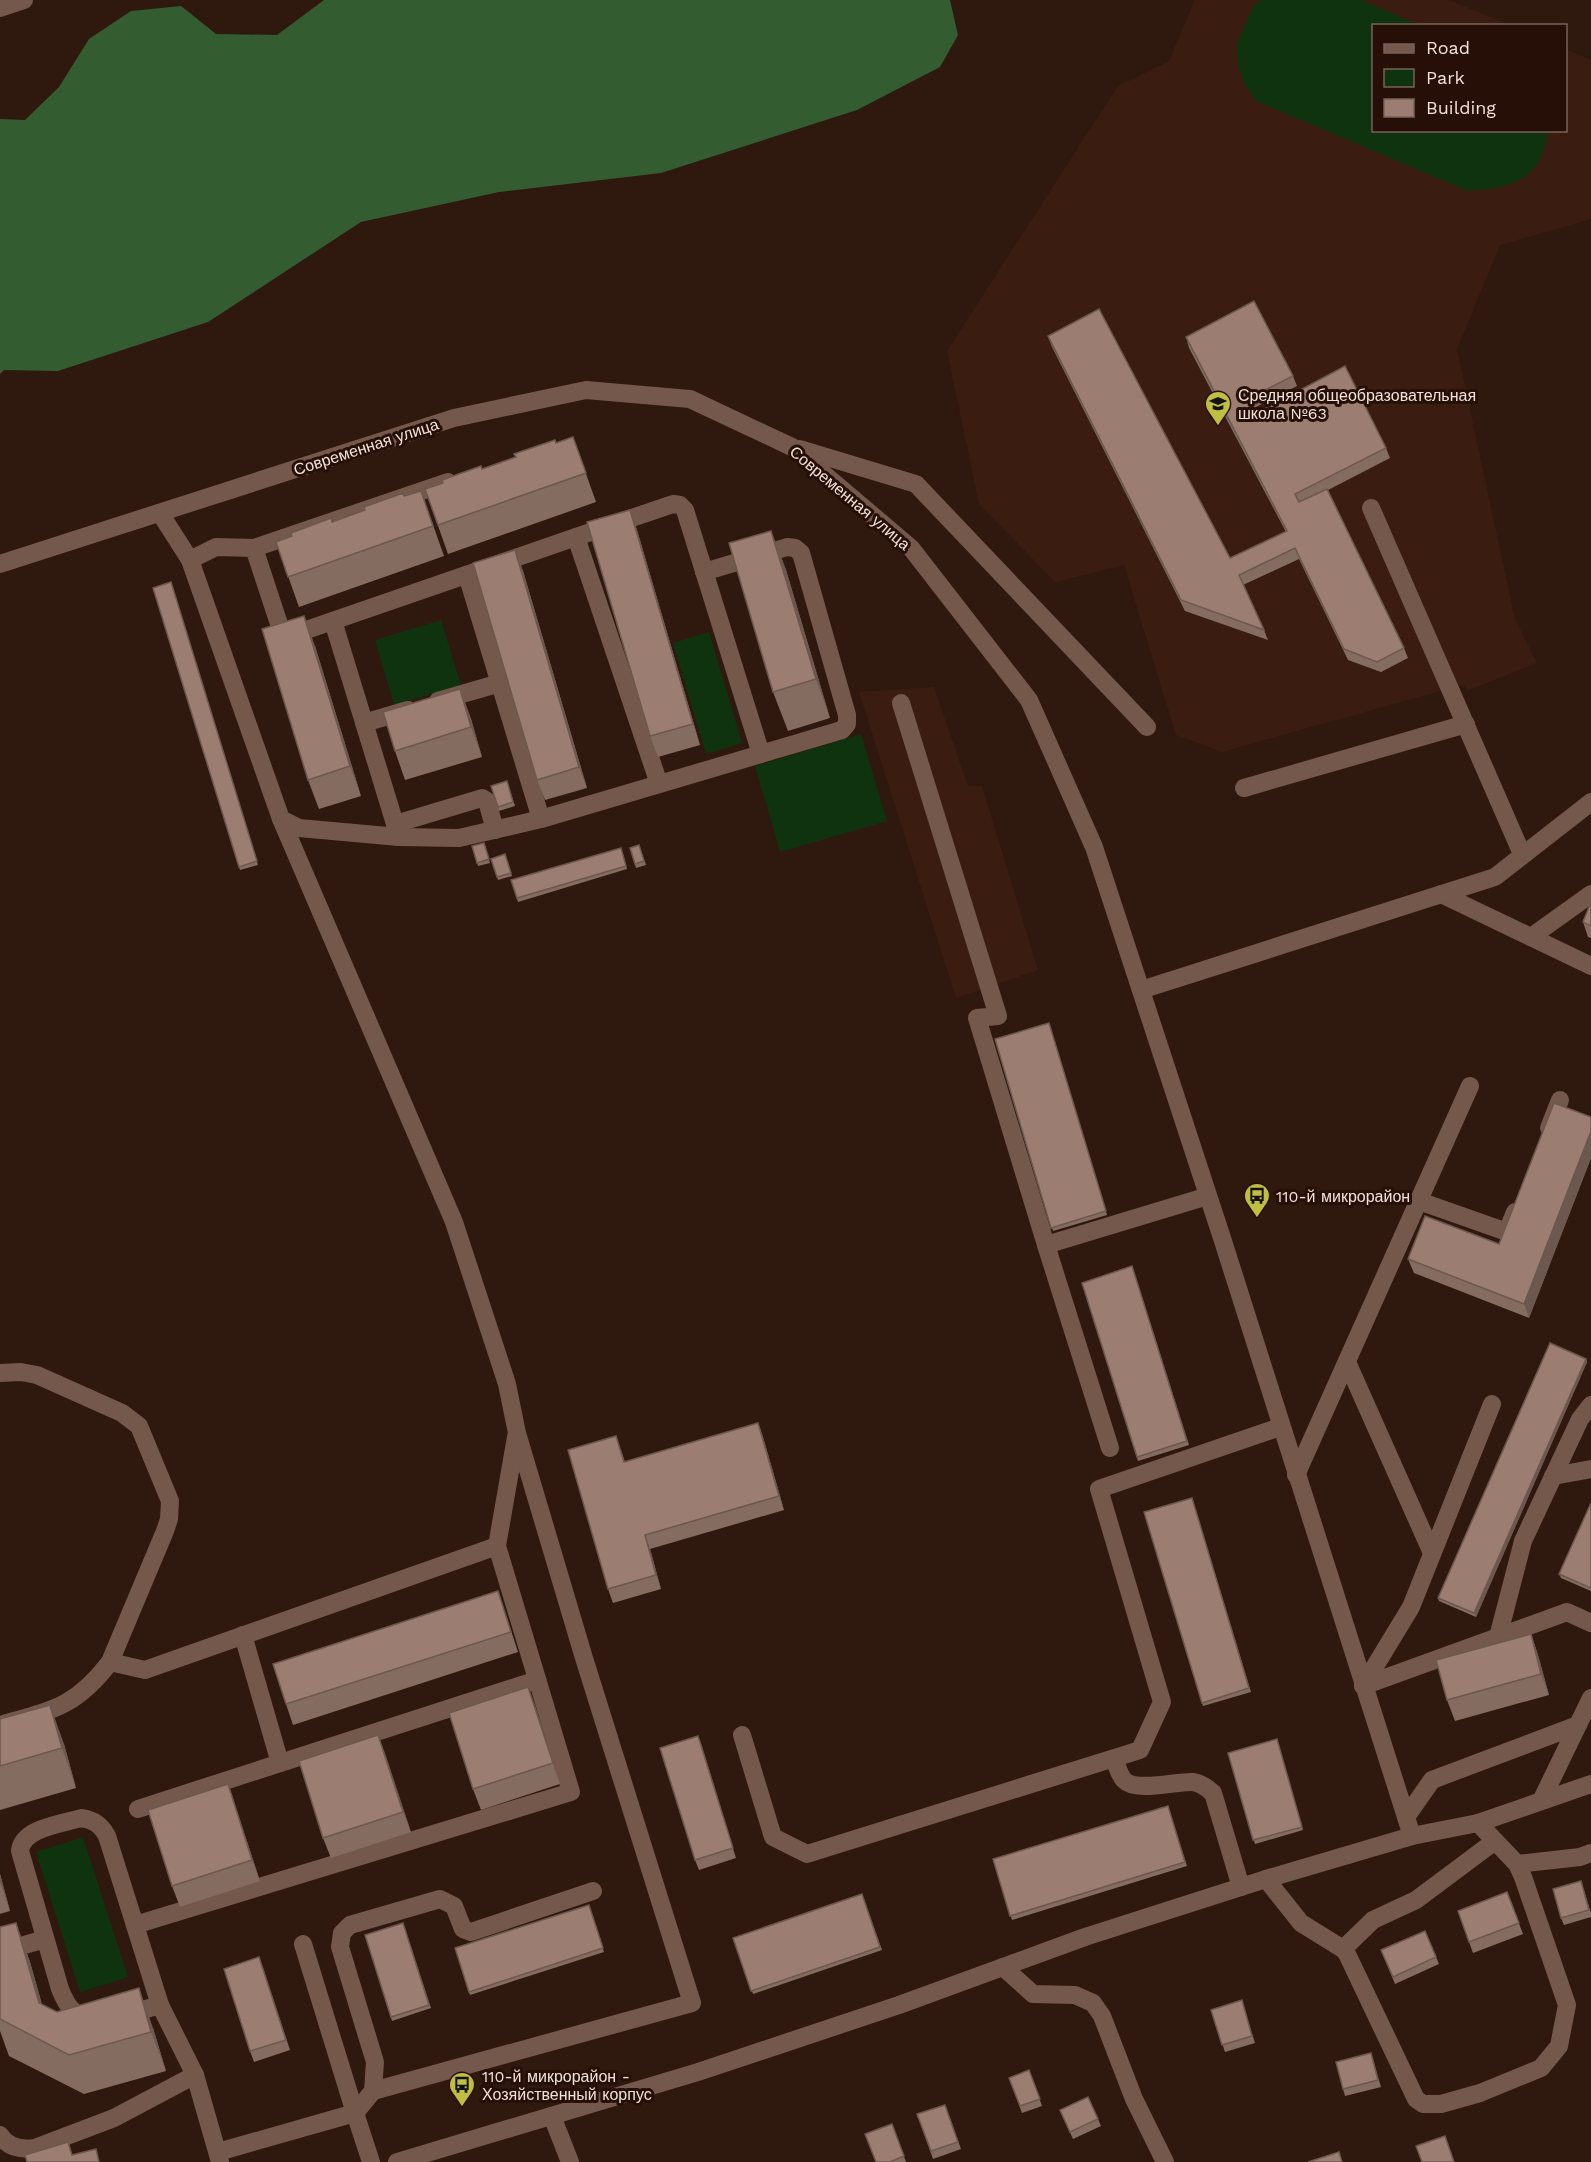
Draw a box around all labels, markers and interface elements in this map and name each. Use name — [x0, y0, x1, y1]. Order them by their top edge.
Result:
legend — [1372, 24, 1567, 132]
text: Road — [1426, 37, 1470, 58]
text: Park — [1426, 67, 1465, 88]
text: Building — [1426, 97, 1496, 118]
place label: Средняя общеобразовательная школа №63 — [1238, 386, 1476, 423]
school or university icon: Средняя общеобразовательная школа №63 — [1203, 389, 1233, 427]
street label: Современная улица — [291, 415, 441, 479]
street label: Современная улица — [786, 442, 914, 554]
bus stop icon: 110-й микрорайон — [1242, 1181, 1272, 1219]
place label: 110-й микрорайон — [1276, 1187, 1410, 1206]
place label: 110-й микрорайон - Хозяйственный корпус — [482, 2067, 652, 2104]
bus stop icon: 110-й микрорайон - Хозяйственный корпус — [447, 2070, 477, 2108]

